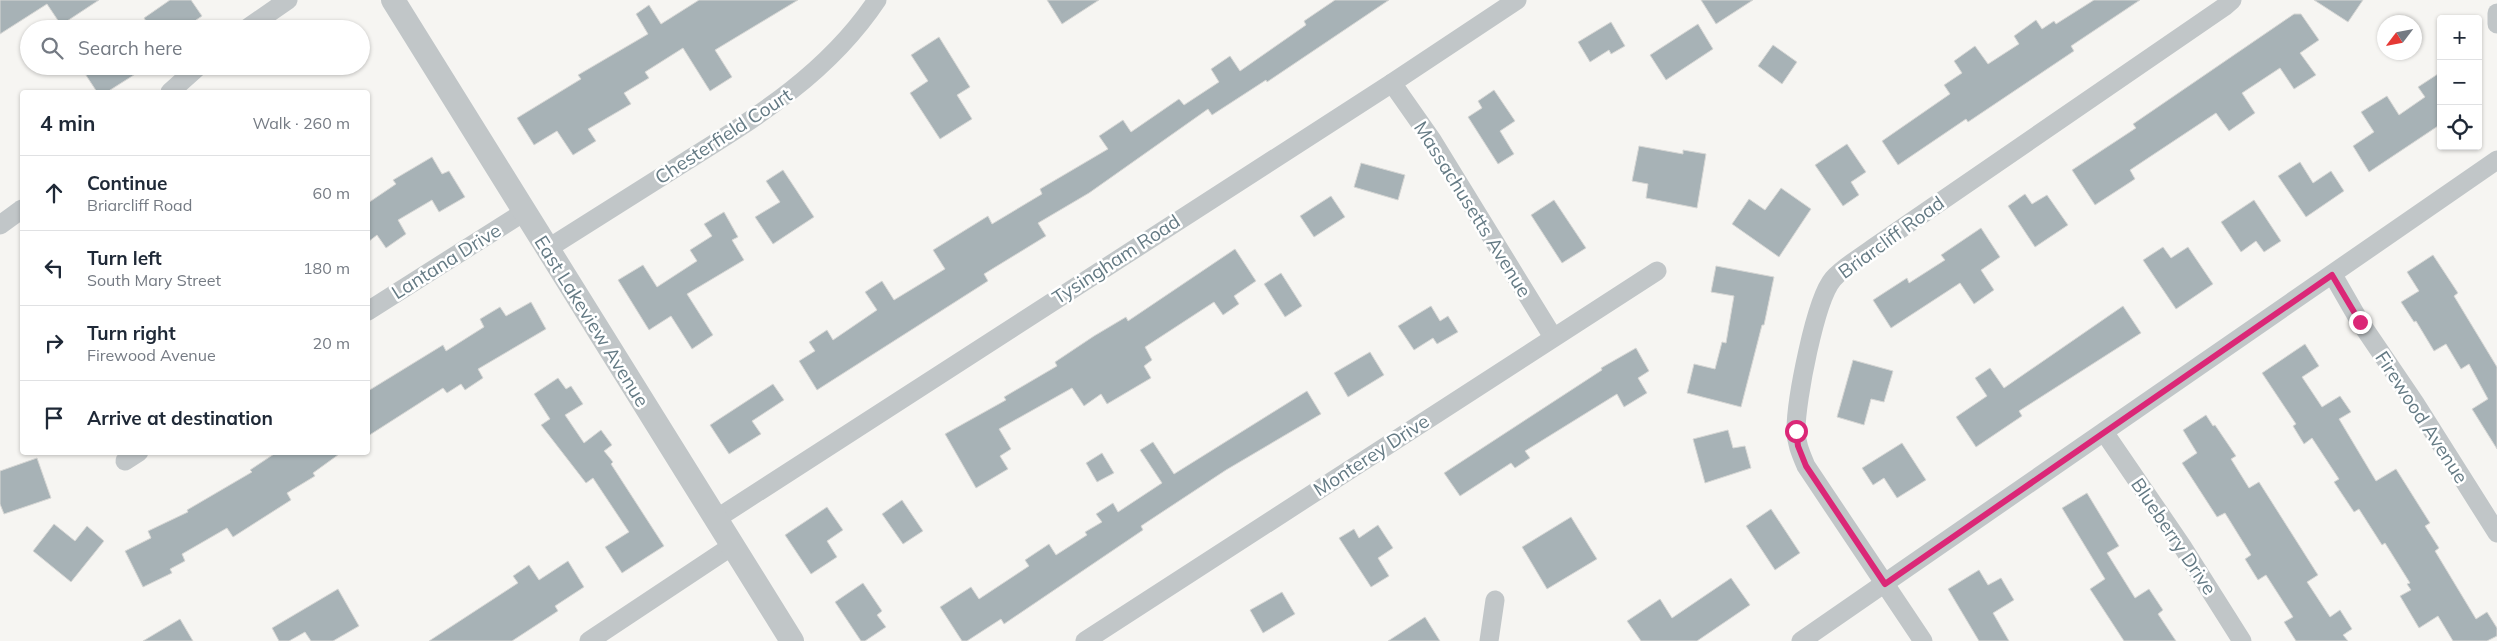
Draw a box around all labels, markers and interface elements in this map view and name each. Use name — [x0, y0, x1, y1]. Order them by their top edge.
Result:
north arrow — [2377, 15, 2422, 60]
map controls — [2437, 15, 2482, 150]
button: + — [2437, 15, 2482, 60]
search box — [20, 20, 370, 75]
icon: search — [38, 34, 66, 62]
text: Search here — [78, 36, 182, 60]
button: − — [2437, 60, 2482, 105]
street label: Chesterfield Court — [650, 83, 796, 189]
button: locate — [2437, 105, 2482, 150]
text: 4 min — [40, 110, 95, 136]
text: Walk · 260 m — [252, 113, 350, 133]
street label: Massachusetts Avenue — [1409, 117, 1537, 301]
text: Continue — [87, 171, 167, 195]
icon: ahead — [40, 179, 68, 207]
text: 60 m — [313, 183, 350, 203]
street label: Briarcliff Road — [1833, 191, 1949, 283]
text: Briarcliff Road — [87, 195, 192, 215]
street label: Tysingham Road — [1048, 209, 1184, 309]
street label: Lantana Drive — [387, 218, 505, 304]
street label: East Lakeview Avenue — [530, 231, 654, 411]
text: Turn left — [87, 246, 162, 270]
icon: left — [40, 254, 68, 282]
text: 180 m — [303, 258, 350, 278]
text: South Mary Street — [87, 270, 221, 290]
route end — [2349, 311, 2372, 334]
text: Turn right — [87, 321, 176, 345]
icon: right — [40, 329, 68, 357]
text: 20 m — [313, 333, 350, 353]
text: Firewood Avenue — [87, 345, 216, 365]
street label: Firewood Avenue — [2370, 346, 2474, 488]
icon: arrive — [40, 404, 68, 432]
text: Arrive at destination — [87, 406, 273, 430]
street label: Monterey Drive — [1309, 409, 1433, 501]
route start — [1785, 420, 1808, 443]
street label: Blueberry Drive — [2126, 473, 2222, 599]

